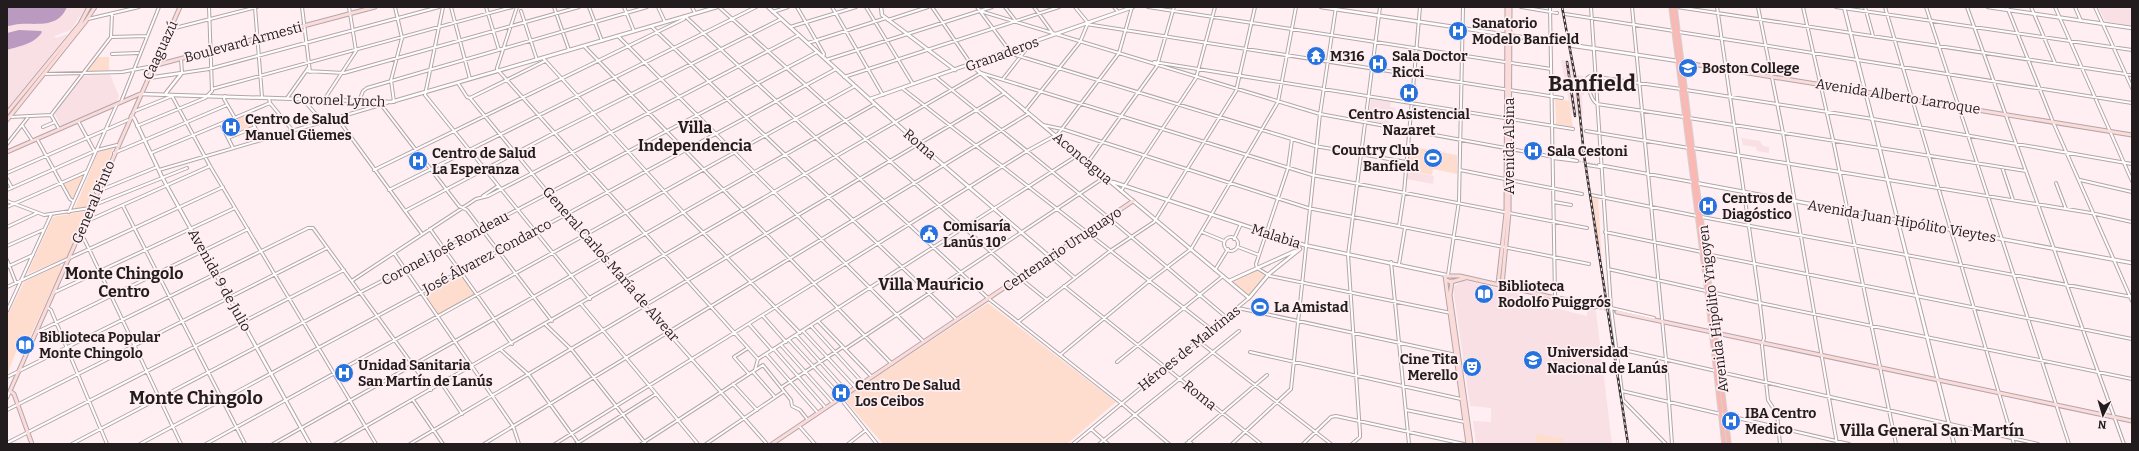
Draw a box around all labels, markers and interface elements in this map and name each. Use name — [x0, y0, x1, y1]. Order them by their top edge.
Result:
place label: Sanatorio Modelo Banfield — [1472, 15, 1580, 48]
street label: Caaguazú — [139, 17, 182, 83]
street label: Boulevard Armesti — [182, 19, 304, 66]
hospital icon: Sanatorio Modelo Banfield — [1447, 20, 1469, 42]
street label: Granaderos — [963, 33, 1041, 76]
temple icon: M316 — [1305, 45, 1327, 67]
place label: M316 — [1330, 48, 1365, 65]
place label: Sala Doctor Ricci — [1392, 48, 1468, 81]
hospital icon: Sala Doctor Ricci — [1367, 53, 1389, 75]
school or university icon: Boston College — [1677, 57, 1699, 79]
place label: Boston College — [1702, 60, 1800, 77]
district label: Banfield — [1548, 70, 1636, 97]
street label: Avenida Alberto Larroque — [1814, 75, 1982, 118]
hospital icon: Centro Asistencial Nazaret — [1398, 82, 1420, 104]
street label: Coronel Lynch — [292, 90, 386, 111]
street label: Avenida Alsina — [1501, 97, 1518, 194]
place label: Centro Asistencial Nazaret — [1348, 106, 1470, 139]
place label: Centro de Salud Manuel Güemes — [245, 111, 352, 144]
hospital icon: Centro de Salud Manuel Güemes — [220, 116, 242, 138]
district label: Villa Independencia — [638, 118, 752, 155]
street label: Roma — [900, 126, 940, 163]
street label: Aconcagua — [1050, 129, 1116, 188]
hospital icon: Sala Cestoni — [1522, 140, 1544, 162]
place label: Country Club Banfield — [1332, 142, 1420, 175]
place label: Sala Cestoni — [1547, 143, 1628, 160]
place label: Centro de Salud La Esperanza — [432, 145, 537, 178]
sports icon: Country Club Banfield — [1422, 147, 1444, 169]
hospital icon: Centro de Salud La Esperanza — [407, 150, 429, 172]
street label: General Pinto — [68, 158, 119, 246]
street label: General Carlos María de Alvear — [539, 183, 683, 345]
place label: Centros de Diagóstico — [1722, 190, 1793, 223]
hospital icon: Centros de Diagóstico — [1697, 195, 1719, 217]
street label: Avenida Juan Hipólito Vieytes — [1806, 197, 1997, 246]
street label: Centenario Uruguayo — [1000, 203, 1125, 295]
street label: Coronel José Rondeau — [379, 208, 512, 289]
street label: José Álvarez Condarco — [419, 214, 554, 298]
place label: Comisaría Lanús 10° — [943, 218, 1011, 251]
street label: Malabia — [1249, 220, 1303, 253]
public building icon: Comisaría Lanús 10° — [918, 223, 940, 245]
street label: Avenida Hipólito Yrigoyen — [1695, 224, 1732, 394]
street label: Avenida 9 de Julio — [184, 226, 255, 335]
district label: Monte Chingolo Centro — [65, 264, 183, 301]
district label: Villa Mauricio — [878, 275, 984, 294]
place label: Biblioteca Rodolfo Puiggrós — [1498, 278, 1611, 311]
library icon: Biblioteca Rodolfo Puiggrós — [1473, 283, 1495, 305]
sports icon: La Amistad — [1249, 296, 1271, 318]
place label: La Amistad — [1274, 299, 1349, 316]
street label: Héroes de Malvinas — [1135, 302, 1244, 395]
place label: Biblioteca Popular Monte Chingolo — [39, 329, 161, 362]
library icon: Biblioteca Popular Monte Chingolo — [14, 334, 36, 356]
place label: Universidad Nacional de Lanús — [1547, 344, 1668, 377]
school or university icon: Universidad Nacional de Lanús — [1522, 349, 1544, 371]
place label: Cine Tita Merello — [1400, 351, 1458, 384]
theatre icon: Cine Tita Merello — [1461, 356, 1483, 378]
place label: Unidad Sanitaria San Martín de Lanús — [358, 357, 493, 390]
hospital icon: Unidad Sanitaria San Martín de Lanús — [333, 362, 355, 384]
place label: Centro De Salud Los Ceibos — [855, 377, 961, 410]
street label: Roma — [1180, 377, 1220, 414]
hospital icon: Centro De Salud Los Ceibos — [830, 382, 852, 404]
district label: Monte Chingolo — [129, 387, 263, 409]
north arrow — [2083, 395, 2123, 435]
place label: IBA Centro Medico — [1745, 405, 1816, 438]
hospital icon: IBA Centro Medico — [1720, 410, 1742, 432]
text: N — [2097, 418, 2107, 431]
district label: Villa General San Martín — [1840, 421, 2025, 440]

